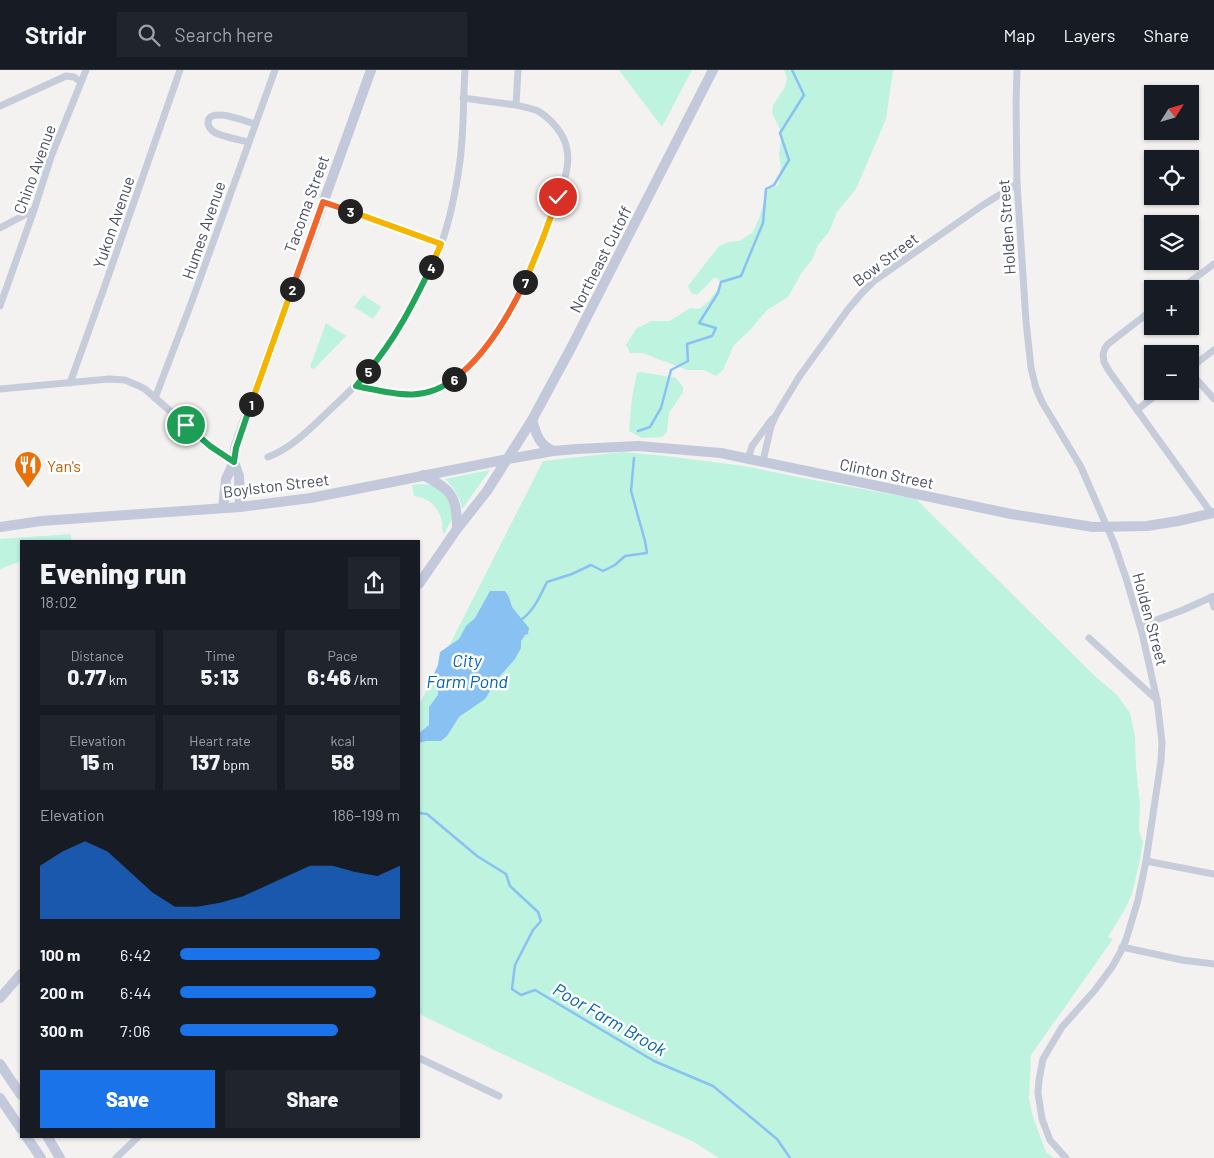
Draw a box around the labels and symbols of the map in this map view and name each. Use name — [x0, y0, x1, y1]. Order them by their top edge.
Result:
north arrow — [1144, 85, 1199, 140]
street label: Chino Avenue — [9, 122, 59, 216]
street label: Tacoma Street — [280, 153, 332, 255]
street label: Yukon Avenue — [88, 173, 138, 271]
pin — [537, 176, 579, 218]
street label: Humes Avenue — [177, 179, 229, 281]
street label: Holden Street — [993, 179, 1019, 275]
pin: 3 — [338, 198, 362, 224]
street label: Northeast Cutoff — [565, 202, 635, 315]
street label: Bow Street — [849, 228, 921, 290]
pin: 4 — [418, 254, 444, 280]
pin: 7 — [512, 270, 538, 294]
pin: 2 — [280, 276, 304, 302]
pin: 5 — [356, 358, 380, 384]
pin: 6 — [442, 366, 466, 392]
pin: 1 — [238, 392, 264, 416]
pin — [165, 404, 207, 446]
restaurant icon: Yan's — [13, 450, 43, 489]
street label: Clinton Street — [838, 454, 936, 492]
place label: Yan's — [47, 456, 81, 475]
street label: Boylston Street — [222, 469, 330, 501]
street label: Holden Street — [1129, 570, 1173, 668]
water label: City Farm Pond — [426, 649, 508, 692]
water label: Poor Farm Brook — [549, 978, 671, 1060]

